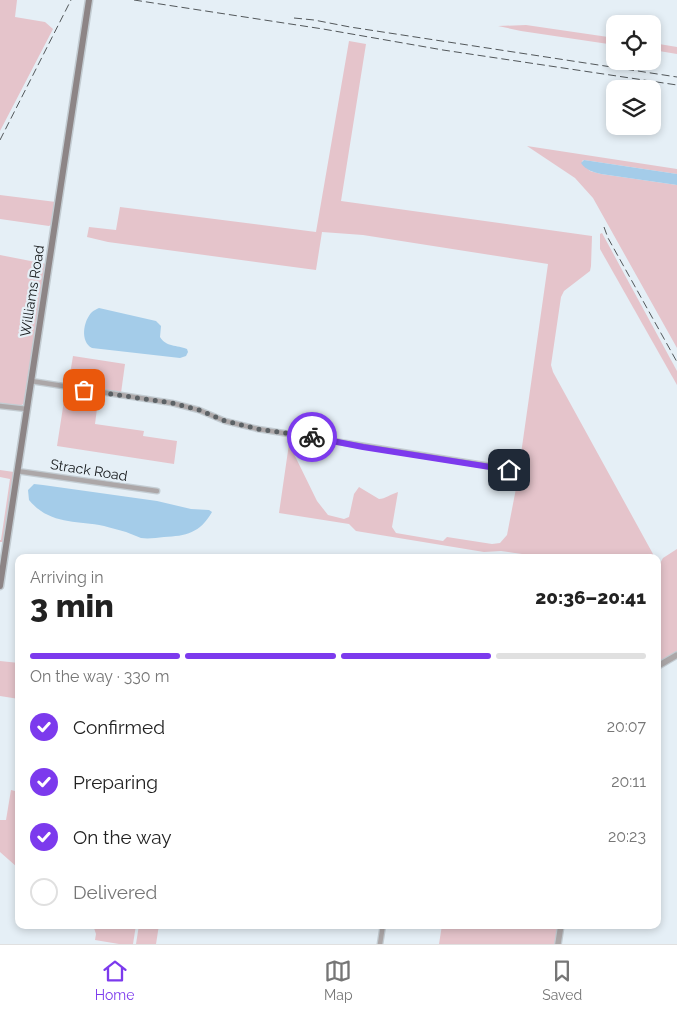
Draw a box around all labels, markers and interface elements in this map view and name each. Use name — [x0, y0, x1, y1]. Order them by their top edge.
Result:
map controls — [606, 15, 661, 135]
button: locate — [606, 15, 661, 70]
button: layers — [606, 80, 661, 135]
street label: Williams Road — [17, 244, 47, 338]
pin — [63, 369, 105, 411]
icon: bag — [70, 376, 98, 404]
courier — [287, 412, 337, 462]
icon: bike — [298, 423, 326, 451]
pin — [488, 449, 530, 491]
street label: Strack Road — [49, 456, 129, 484]
icon: home — [495, 456, 523, 484]
text: Arriving in — [30, 568, 104, 587]
text: 20:36–20:41 — [535, 586, 646, 608]
text: 3 min — [30, 587, 114, 624]
text: On the way · 330 m — [30, 667, 169, 686]
icon: check — [30, 713, 58, 741]
text: Confirmed — [73, 716, 165, 738]
text: 20:07 — [607, 717, 646, 736]
icon: check — [30, 768, 58, 796]
text: Preparing — [73, 771, 158, 793]
text: 20:11 — [611, 772, 646, 791]
icon: check — [30, 823, 58, 851]
text: On the way — [73, 826, 172, 848]
text: 20:23 — [608, 827, 646, 846]
text: Delivered — [73, 881, 157, 903]
tab: Home — [95, 957, 134, 1003]
tab: Map — [324, 957, 353, 1003]
tab: Saved — [542, 957, 582, 1003]

